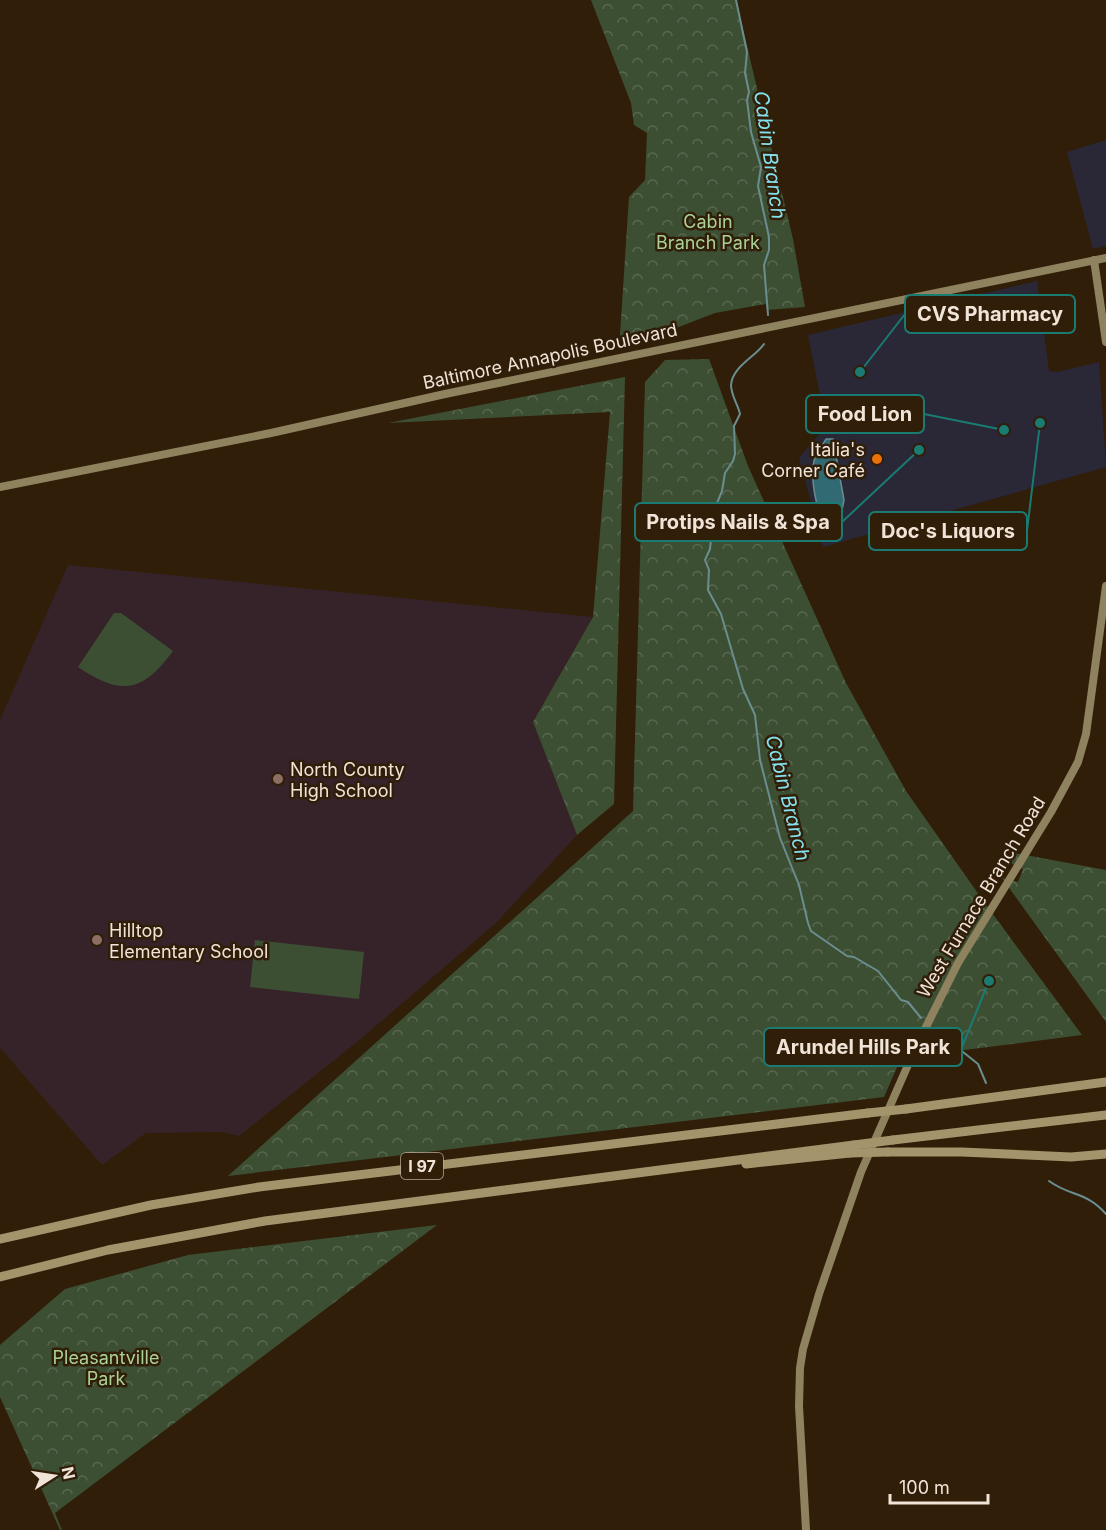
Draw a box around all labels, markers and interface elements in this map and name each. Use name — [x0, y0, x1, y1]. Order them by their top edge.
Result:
water label: Cabin Branch — [749, 89, 791, 221]
park label: Cabin Branch Park — [656, 211, 760, 253]
callout: CVS Pharmacy — [905, 295, 1075, 333]
text: CVS Pharmacy — [917, 302, 1063, 326]
street label: Baltimore Annapolis Boulevard — [421, 319, 679, 393]
callout: Food Lion — [806, 395, 924, 433]
text: Food Lion — [818, 402, 912, 426]
place label: Italia's Corner Café — [761, 439, 865, 481]
marker: Italia's Corner Café — [870, 452, 884, 466]
callout: Protips Nails & Spa — [635, 503, 842, 541]
text: Protips Nails & Spa — [646, 510, 830, 534]
callout: Doc's Liquors — [869, 512, 1027, 550]
text: Doc's Liquors — [881, 519, 1015, 543]
water label: Cabin Branch — [761, 732, 815, 864]
place label: North County High School — [290, 759, 405, 801]
marker: North County High School — [271, 772, 285, 786]
street label: West Furnace Branch Road — [913, 793, 1049, 1001]
place label: Hilltop Elementary School — [109, 920, 268, 962]
marker: Hilltop Elementary School — [90, 933, 104, 947]
callout: Arundel Hills Park — [764, 1028, 962, 1066]
text: Arundel Hills Park — [776, 1035, 950, 1059]
road number: I 97 — [401, 1153, 443, 1179]
park label: Pleasantville Park — [53, 1347, 159, 1389]
north arrow — [24, 1446, 84, 1506]
text: N — [58, 1465, 80, 1481]
scale bar — [890, 1467, 988, 1505]
text: 100 m — [899, 1477, 950, 1498]

